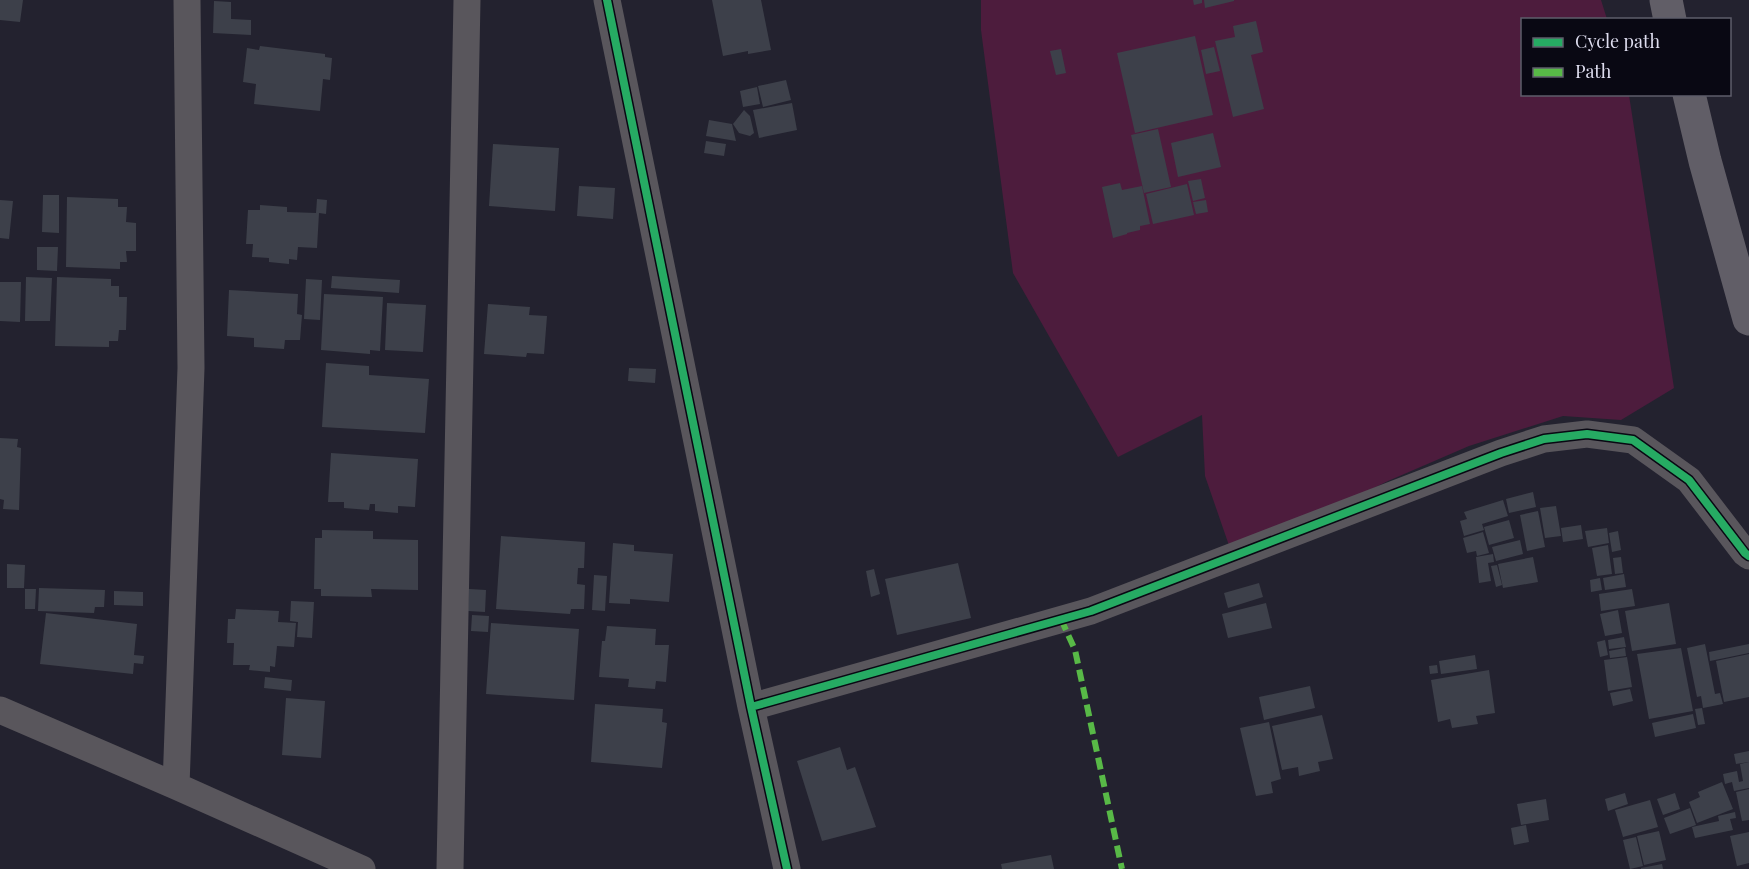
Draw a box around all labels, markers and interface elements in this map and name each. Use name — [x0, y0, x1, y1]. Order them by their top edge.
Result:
legend — [1521, 18, 1731, 96]
text: Cycle path — [1575, 29, 1660, 53]
text: Path — [1575, 59, 1612, 83]

